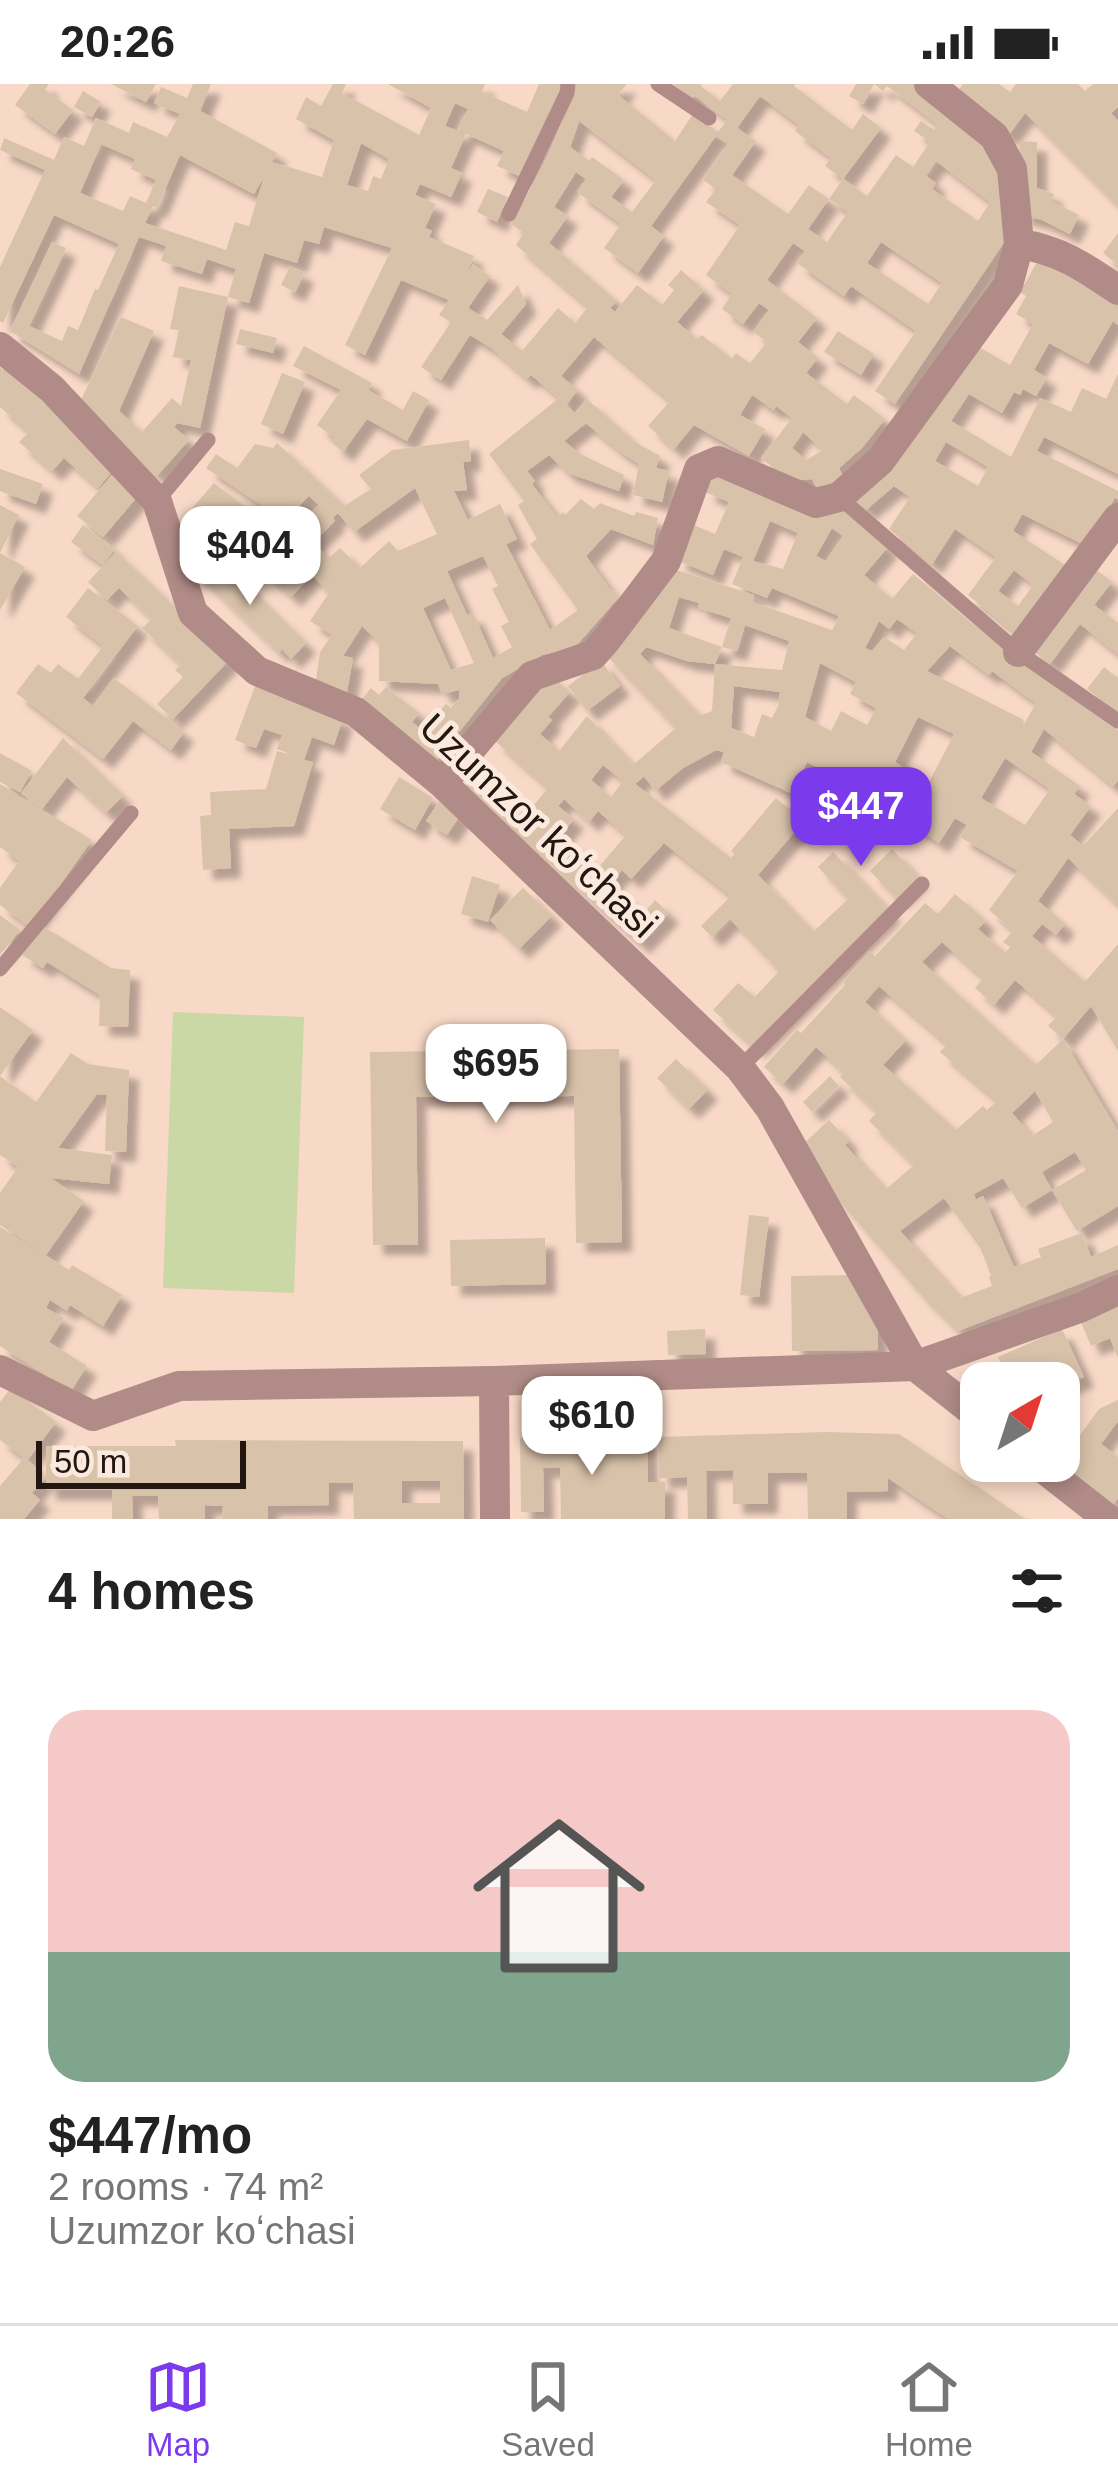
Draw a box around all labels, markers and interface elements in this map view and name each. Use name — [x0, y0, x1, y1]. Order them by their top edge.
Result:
text: 20:26 — [60, 16, 175, 67]
pin: $404 — [179, 506, 321, 608]
text: $404 — [207, 523, 293, 566]
street label: Uzumzor koʻchasi — [411, 705, 666, 946]
pin: $447 — [790, 767, 932, 869]
text: $447 — [818, 784, 904, 827]
pin: $695 — [425, 1024, 567, 1126]
text: $695 — [453, 1041, 539, 1084]
north arrow — [960, 1362, 1080, 1482]
map controls — [960, 1362, 1080, 1482]
pin: $610 — [521, 1376, 663, 1478]
text: $610 — [549, 1393, 635, 1436]
scale bar — [36, 1435, 246, 1488]
text: 50 m — [54, 1443, 127, 1480]
icon: filters — [1004, 1558, 1070, 1624]
text: 4 homes — [48, 1563, 255, 1620]
icon: home — [451, 1788, 667, 2004]
text: $447/mo — [48, 2107, 252, 2164]
text: 2 rooms · 74 m² — [48, 2165, 323, 2208]
text: Uzumzor koʻchasi — [48, 2209, 356, 2252]
tab: Map — [145, 2354, 211, 2464]
tab: Saved — [501, 2354, 595, 2464]
tab: Home — [885, 2354, 973, 2464]

